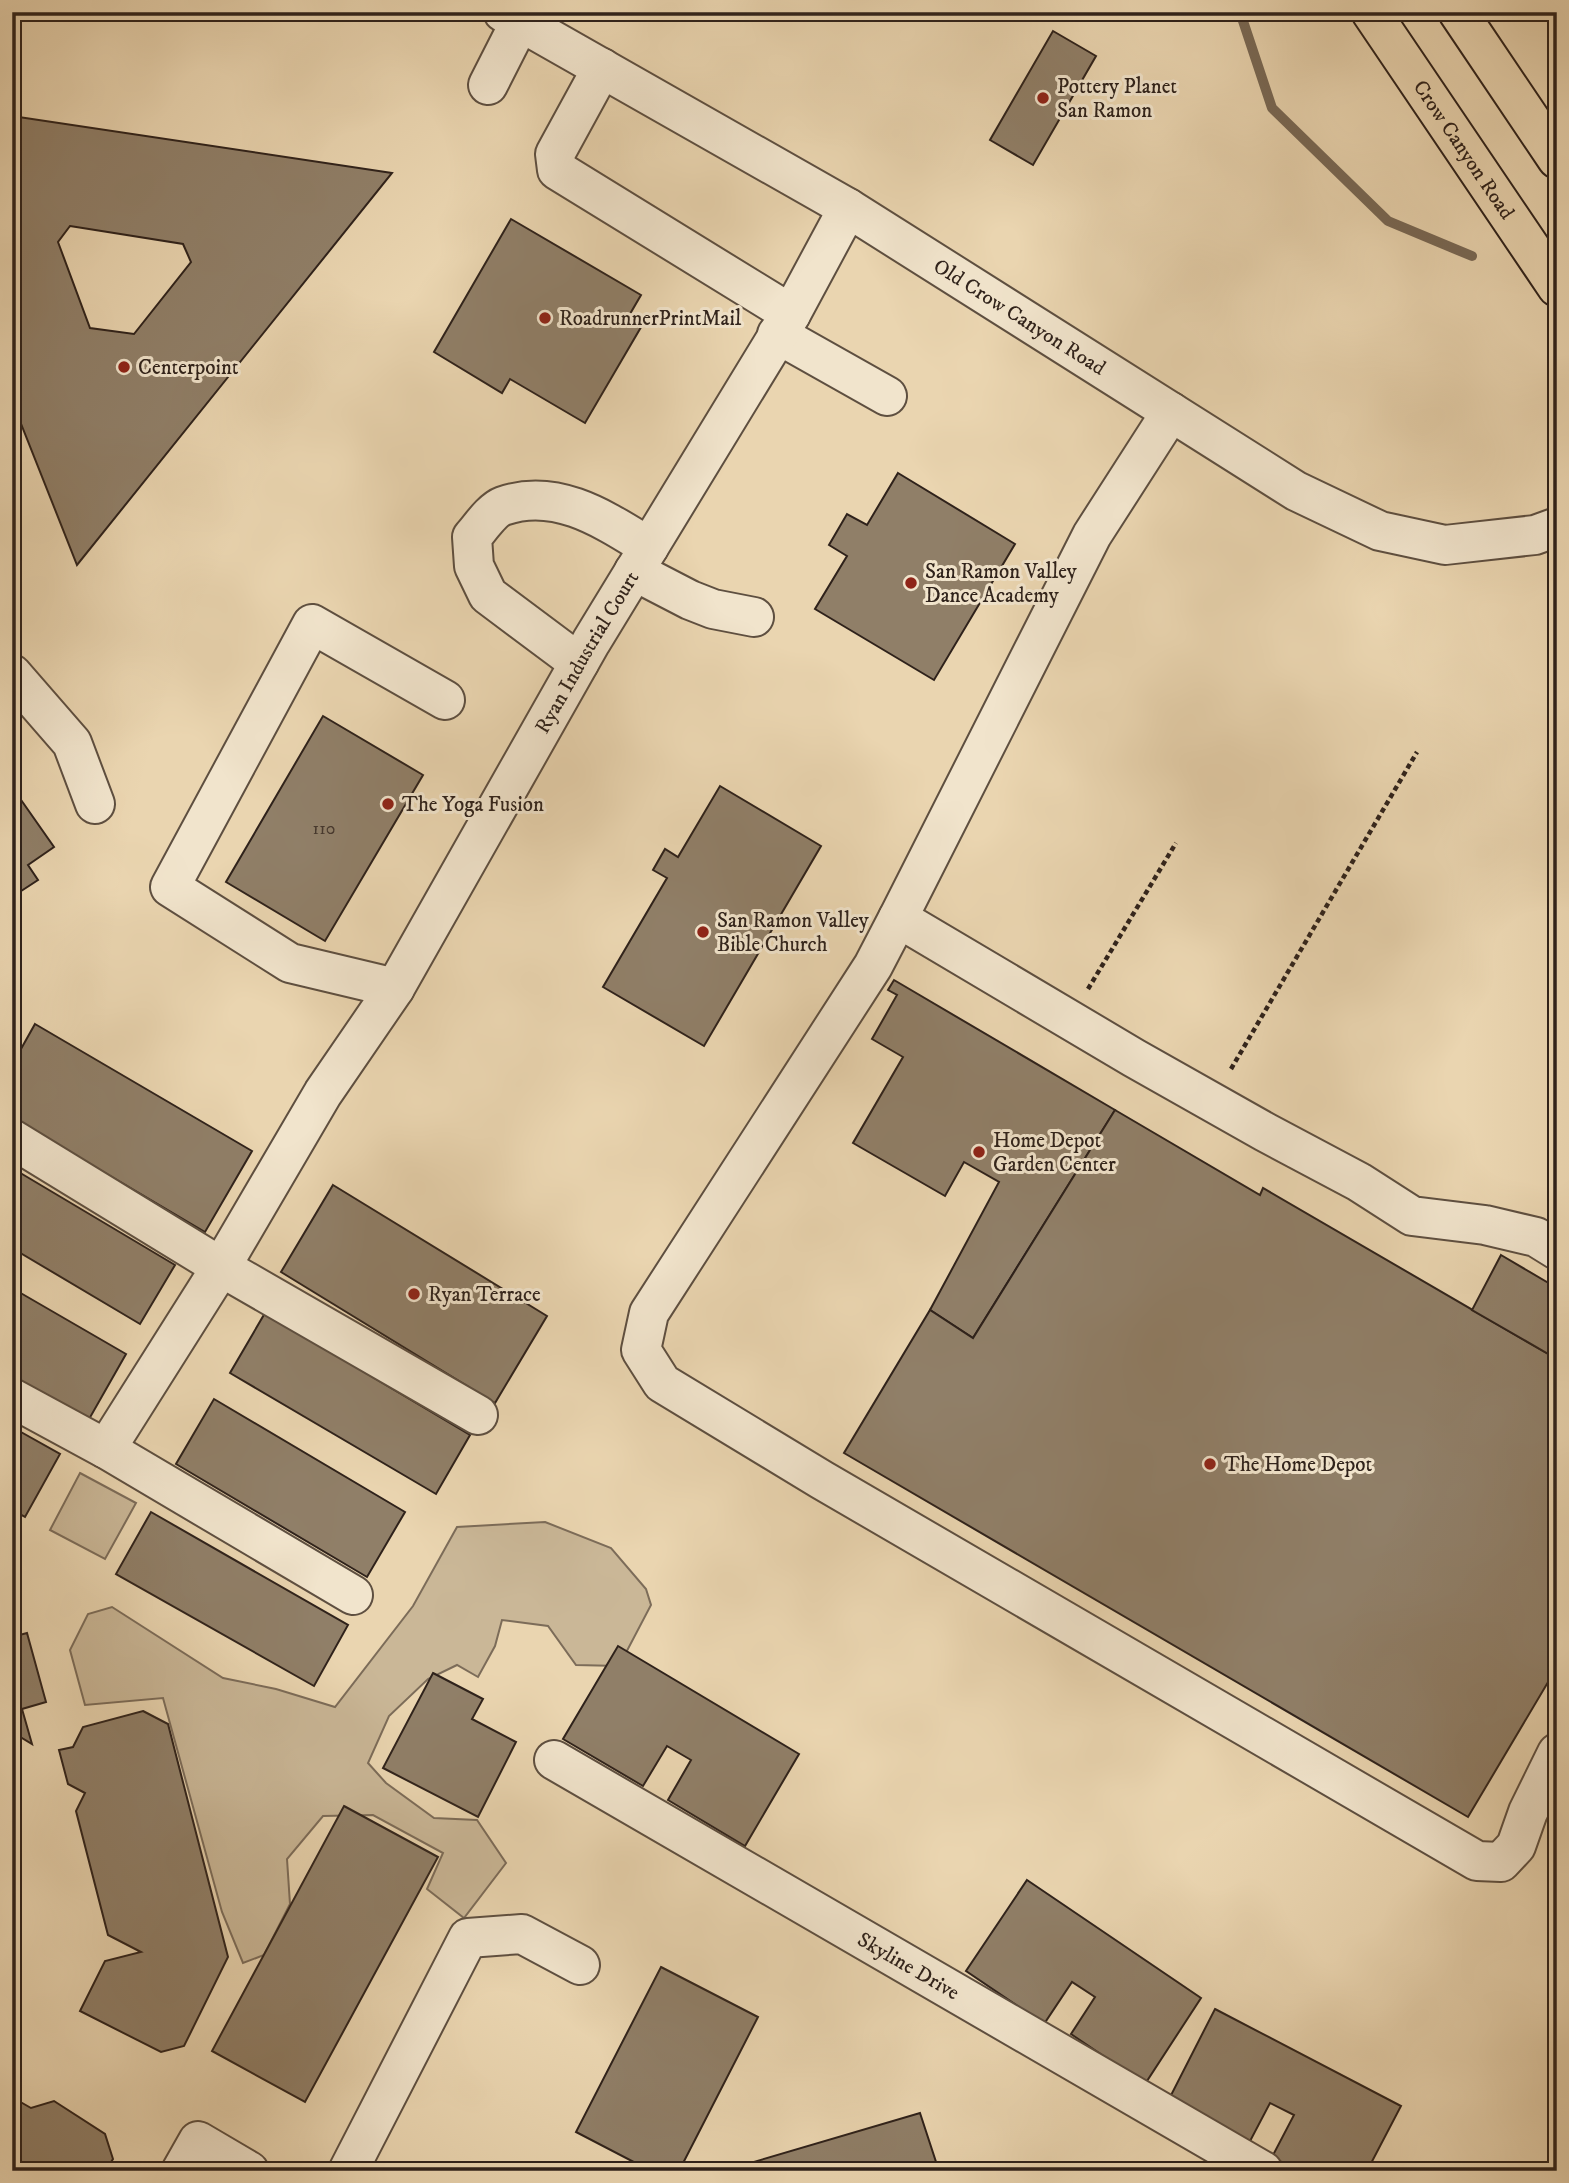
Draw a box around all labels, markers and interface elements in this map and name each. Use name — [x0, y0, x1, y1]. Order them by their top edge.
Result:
place label: Pottery Planet San Ramon — [1057, 74, 1177, 124]
street label: Crow Canyon Road — [1407, 75, 1520, 225]
marker: Pottery Planet San Ramon — [1035, 90, 1051, 106]
street label: Old Crow Canyon Road — [928, 253, 1111, 382]
place label: RoadrunnerPrintMail — [559, 306, 742, 332]
marker: RoadrunnerPrintMail — [537, 310, 553, 326]
place label: Centerpoint — [138, 355, 239, 381]
marker: Centerpoint — [116, 359, 132, 375]
place label: San Ramon Valley Dance Academy — [925, 559, 1078, 609]
street label: Ryan Industrial Court — [530, 566, 645, 738]
marker: San Ramon Valley Dance Academy — [903, 575, 919, 591]
place label: The Yoga Fusion — [402, 792, 544, 818]
marker: The Yoga Fusion — [380, 796, 396, 812]
house number: 110 — [313, 818, 335, 840]
place label: San Ramon Valley Bible Church — [717, 908, 870, 958]
marker: San Ramon Valley Bible Church — [695, 924, 711, 940]
place label: Home Depot Garden Center — [993, 1128, 1116, 1178]
marker: Home Depot Garden Center — [971, 1144, 987, 1160]
place label: Ryan Terrace — [428, 1282, 541, 1308]
marker: Ryan Terrace — [406, 1286, 422, 1302]
place label: The Home Depot — [1224, 1452, 1373, 1478]
marker: The Home Depot — [1202, 1456, 1218, 1472]
street label: Skyline Drive — [853, 1927, 964, 2006]

